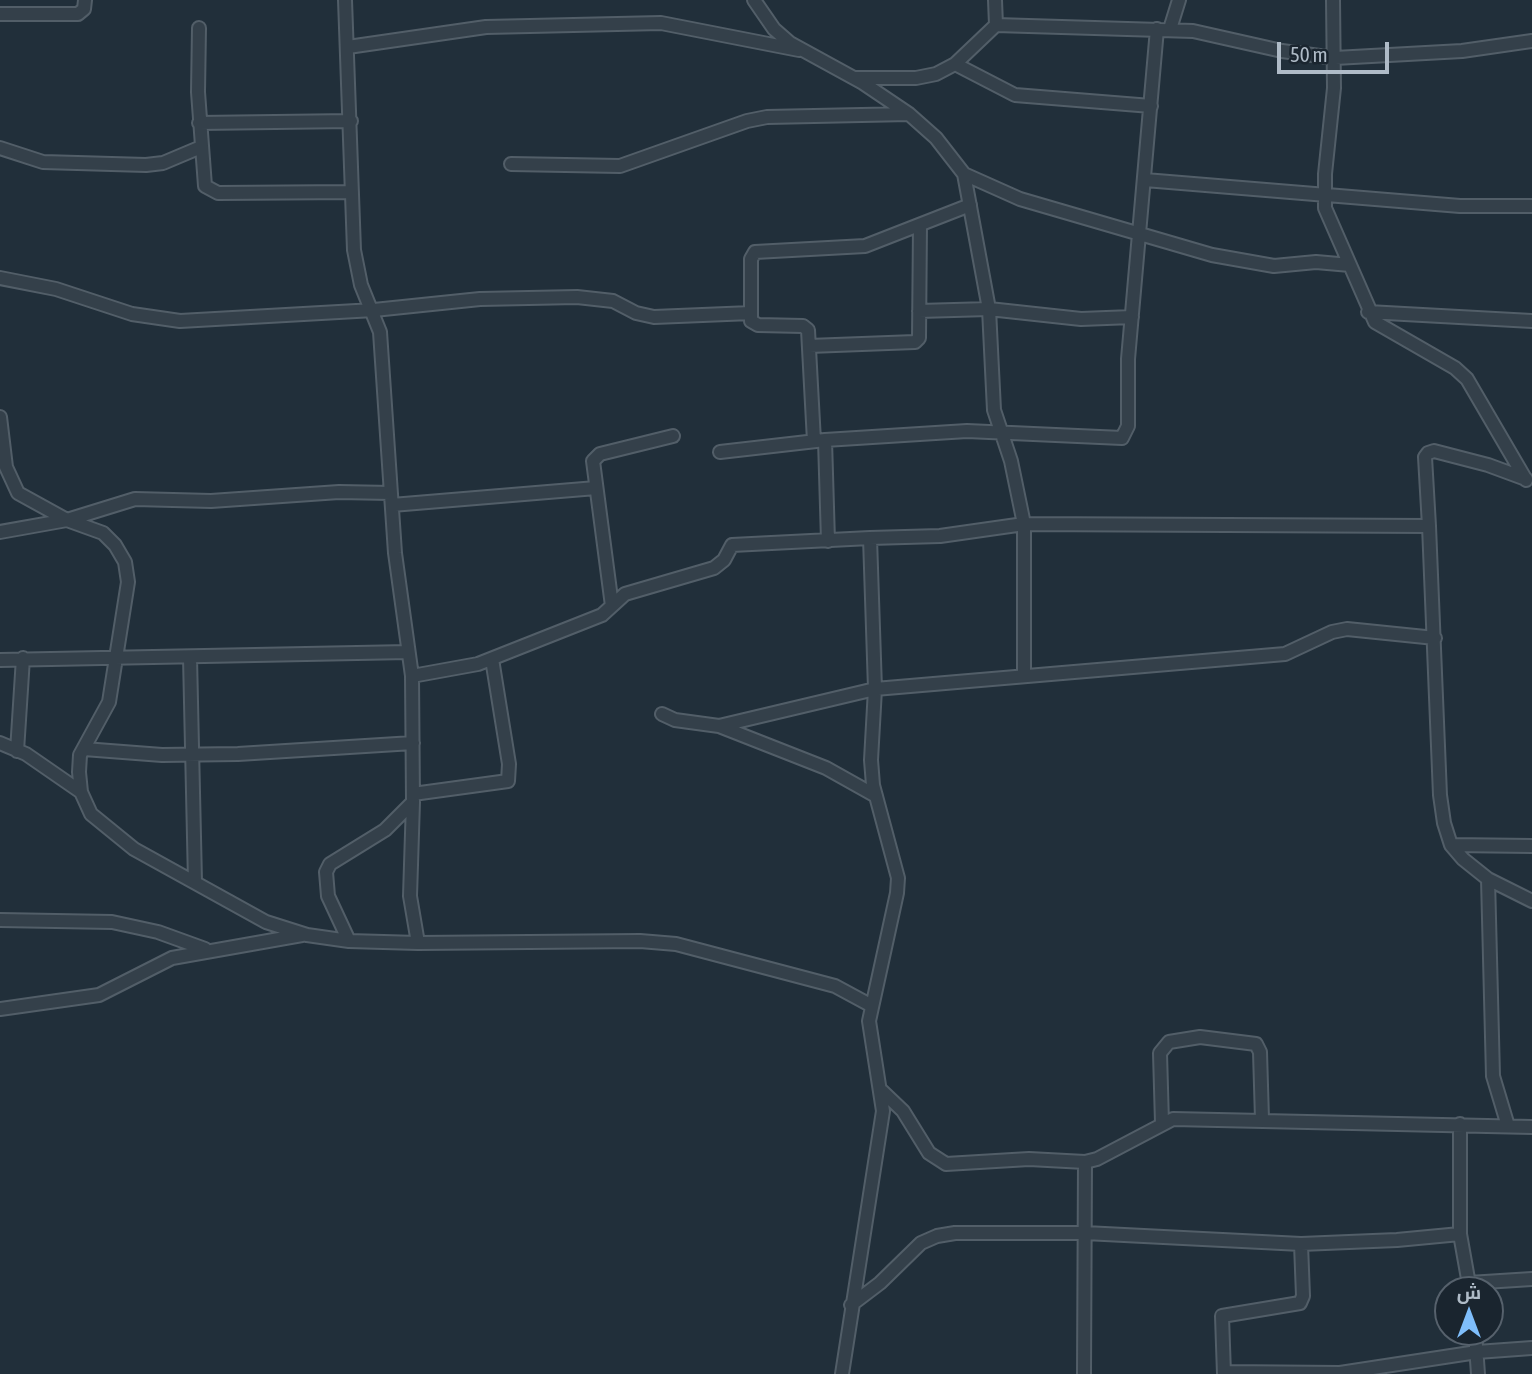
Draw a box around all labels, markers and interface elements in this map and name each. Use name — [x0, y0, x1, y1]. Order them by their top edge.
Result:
scale bar — [1280, 28, 1392, 72]
text: 50 m — [1290, 42, 1328, 66]
north arrow — [1434, 1276, 1504, 1346]
text: ش — [1457, 1281, 1481, 1303]

